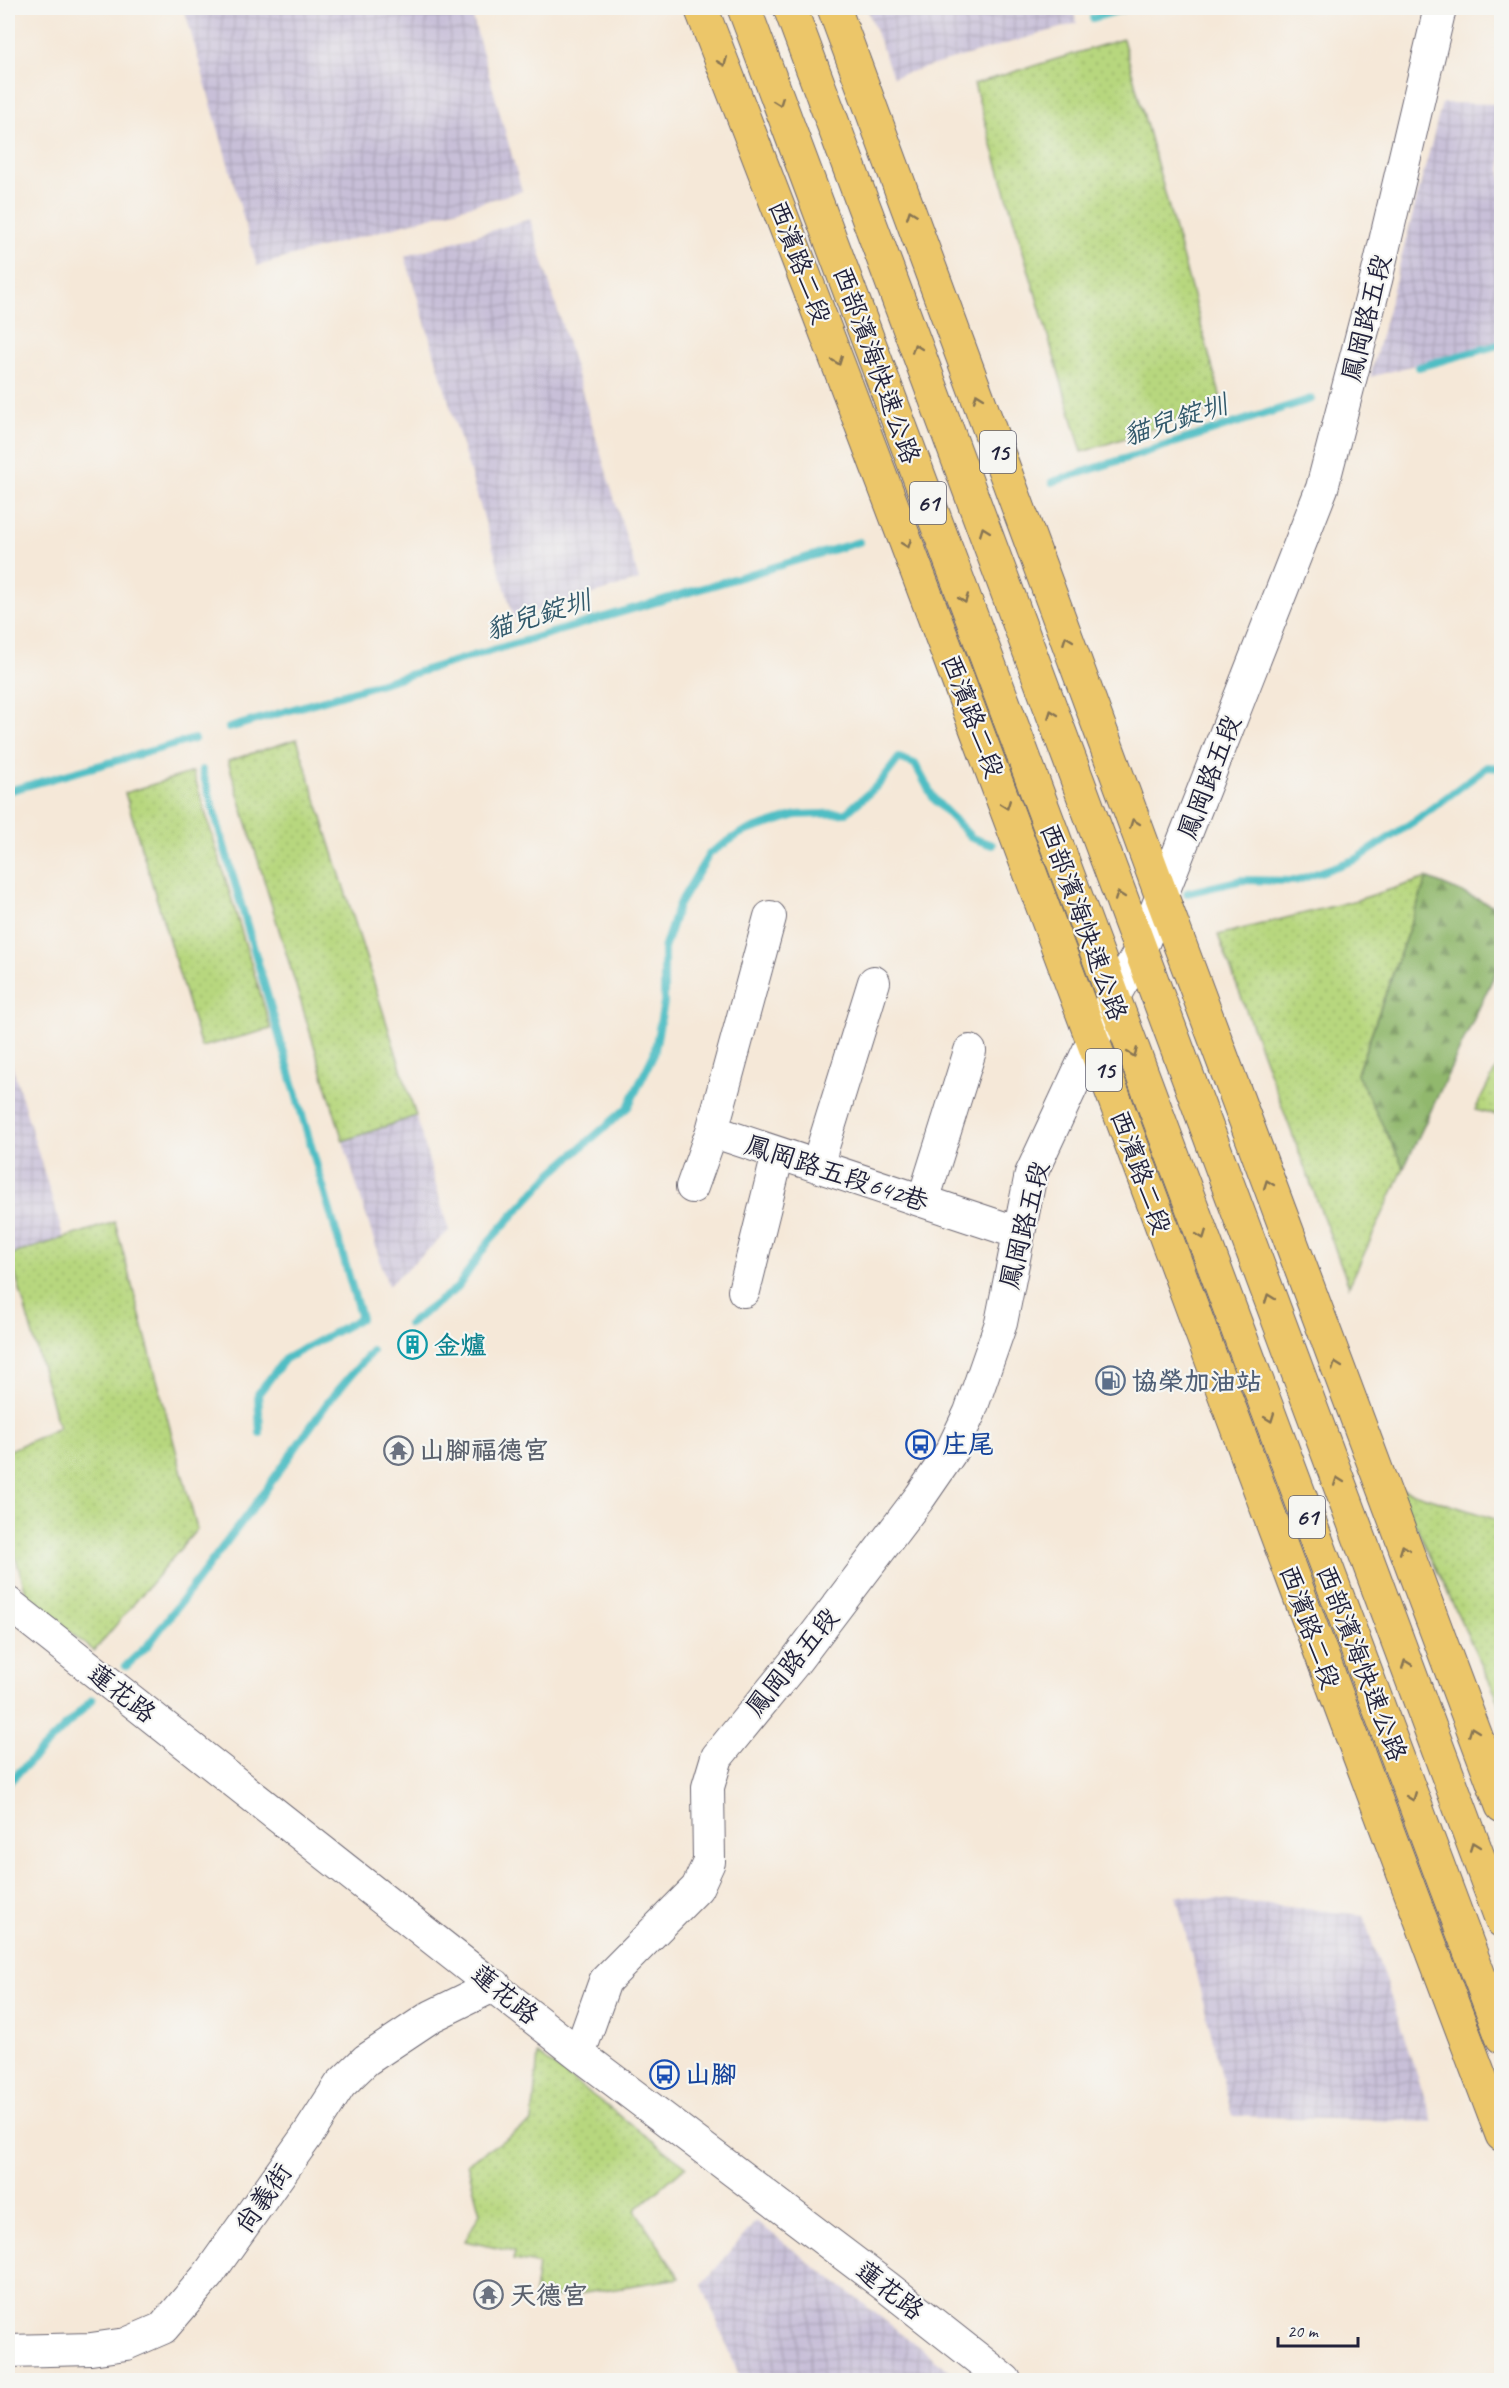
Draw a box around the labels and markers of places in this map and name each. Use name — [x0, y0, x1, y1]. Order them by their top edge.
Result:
building icon: 金爐 — [397, 1329, 429, 1361]
place label: 金爐 — [434, 1329, 487, 1362]
fuel station icon: 協榮加油站 — [1095, 1365, 1127, 1397]
place label: 協榮加油站 — [1132, 1365, 1262, 1398]
bus stop icon: 庄尾 — [905, 1428, 937, 1460]
place label: 庄尾 — [942, 1428, 994, 1461]
temple icon: 山腳福德宮 — [382, 1434, 414, 1466]
place label: 山腳福德宮 — [419, 1434, 549, 1467]
bus stop icon: 山腳 — [648, 2058, 680, 2090]
place label: 山腳 — [685, 2058, 737, 2091]
temple icon: 天德宮 — [473, 2279, 505, 2311]
place label: 天德宮 — [510, 2279, 588, 2312]

